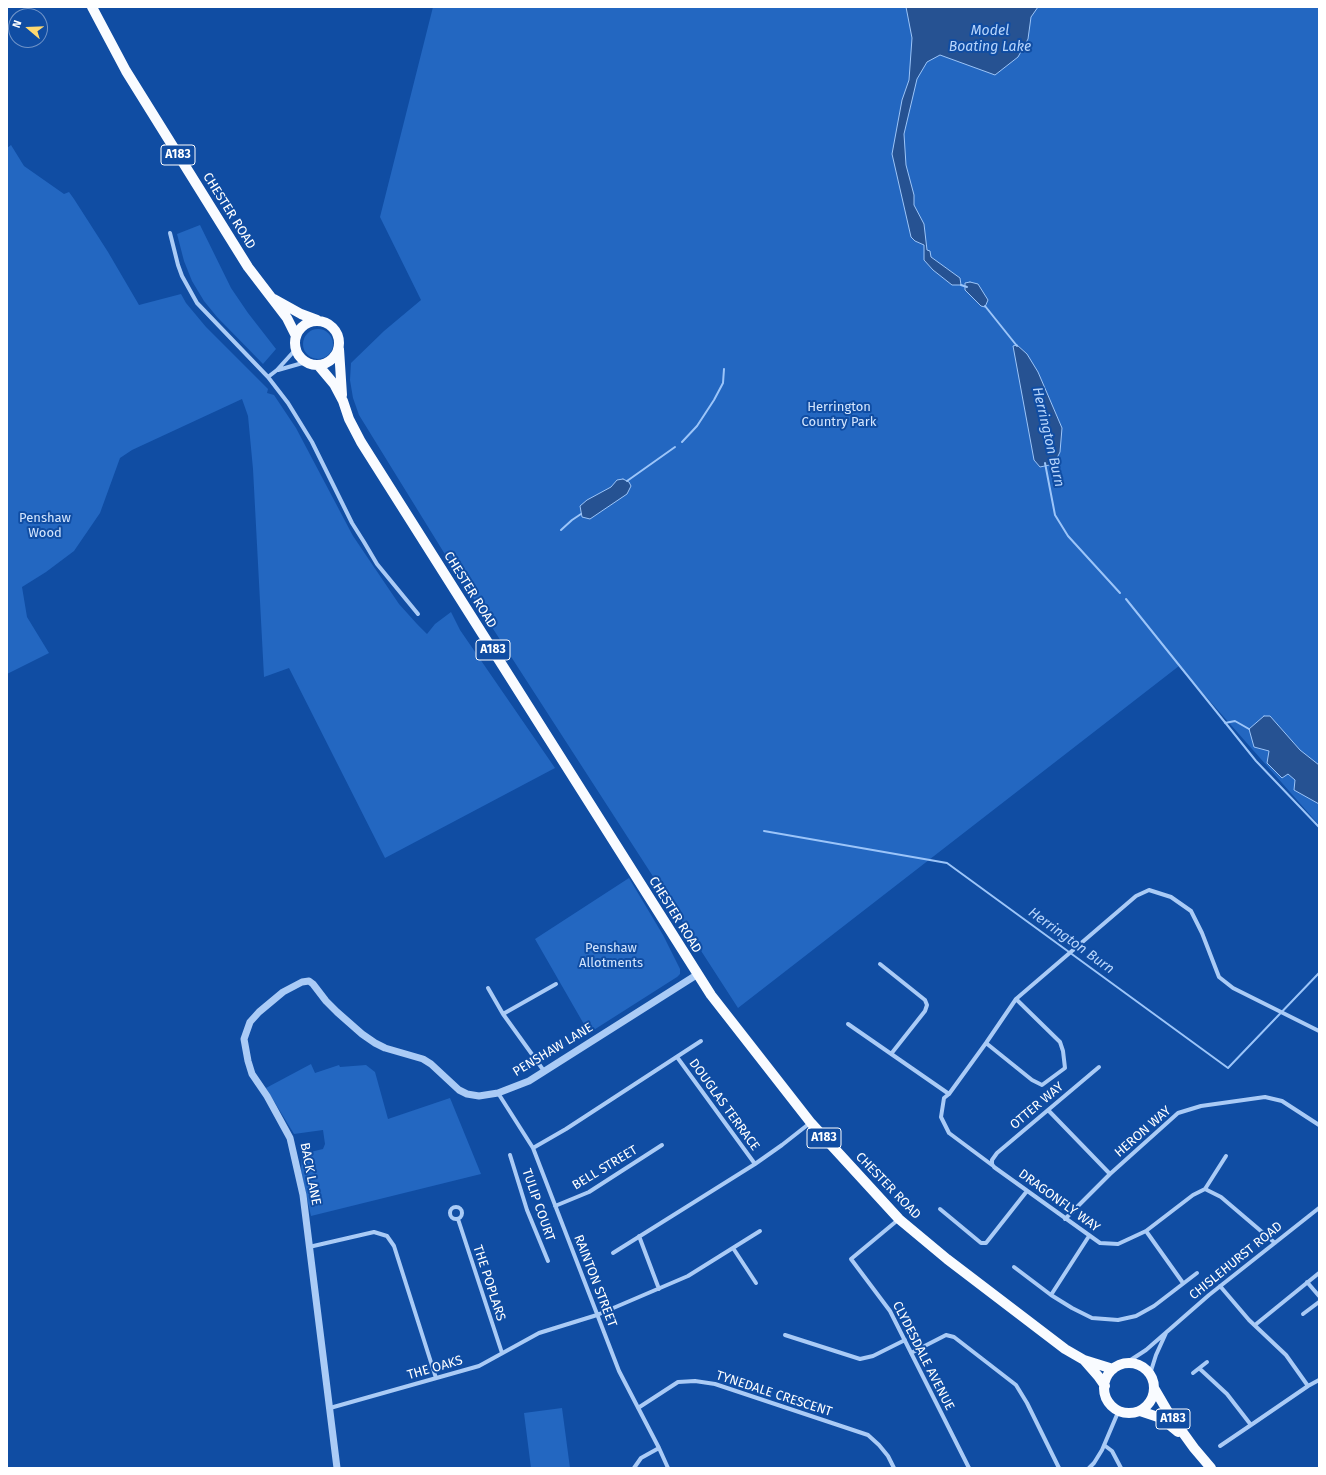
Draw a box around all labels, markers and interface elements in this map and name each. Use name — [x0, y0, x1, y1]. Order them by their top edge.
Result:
north arrow — [8, 8, 48, 48]
text: N — [10, 19, 24, 30]
water label: Model Boating Lake — [949, 23, 1031, 56]
road number: A183 — [161, 145, 195, 165]
street label: CHESTER ROAD — [199, 170, 259, 252]
water label: Herrington Burn — [1028, 385, 1068, 489]
park label: Herrington Country Park — [802, 399, 876, 430]
park label: Penshaw Wood — [19, 510, 71, 541]
street label: CHESTER ROAD — [440, 549, 500, 631]
road number: A183 — [476, 640, 510, 660]
street label: CHESTER ROAD — [645, 874, 705, 956]
water label: Herrington Burn — [1025, 904, 1117, 978]
park label: Penshaw Allotments — [579, 940, 643, 971]
street label: PENSHAW LANE — [510, 1020, 596, 1080]
street label: DOUGLAS TERRACE — [685, 1056, 763, 1154]
street label: OTTER WAY — [1007, 1079, 1067, 1133]
street label: HERON WAY — [1112, 1103, 1174, 1161]
road number: A183 — [807, 1128, 841, 1148]
street label: BACK LANE — [296, 1141, 324, 1207]
street label: BELL STREET — [570, 1142, 640, 1194]
street label: CHESTER ROAD — [852, 1149, 924, 1223]
street label: DRAGONFLY WAY — [1015, 1166, 1103, 1236]
street label: TULIP COURT — [518, 1167, 558, 1243]
street label: CHISLEHURST ROAD — [1186, 1219, 1286, 1303]
street label: RAINTON STREET — [570, 1233, 620, 1329]
street label: THE POPLARS — [469, 1243, 509, 1323]
street label: CLYDESDALE AVENUE — [889, 1299, 957, 1413]
street label: THE OAKS — [406, 1353, 464, 1383]
street label: TYNEDALE CRESCENT — [714, 1368, 834, 1420]
road number: A183 — [1156, 1409, 1190, 1429]

